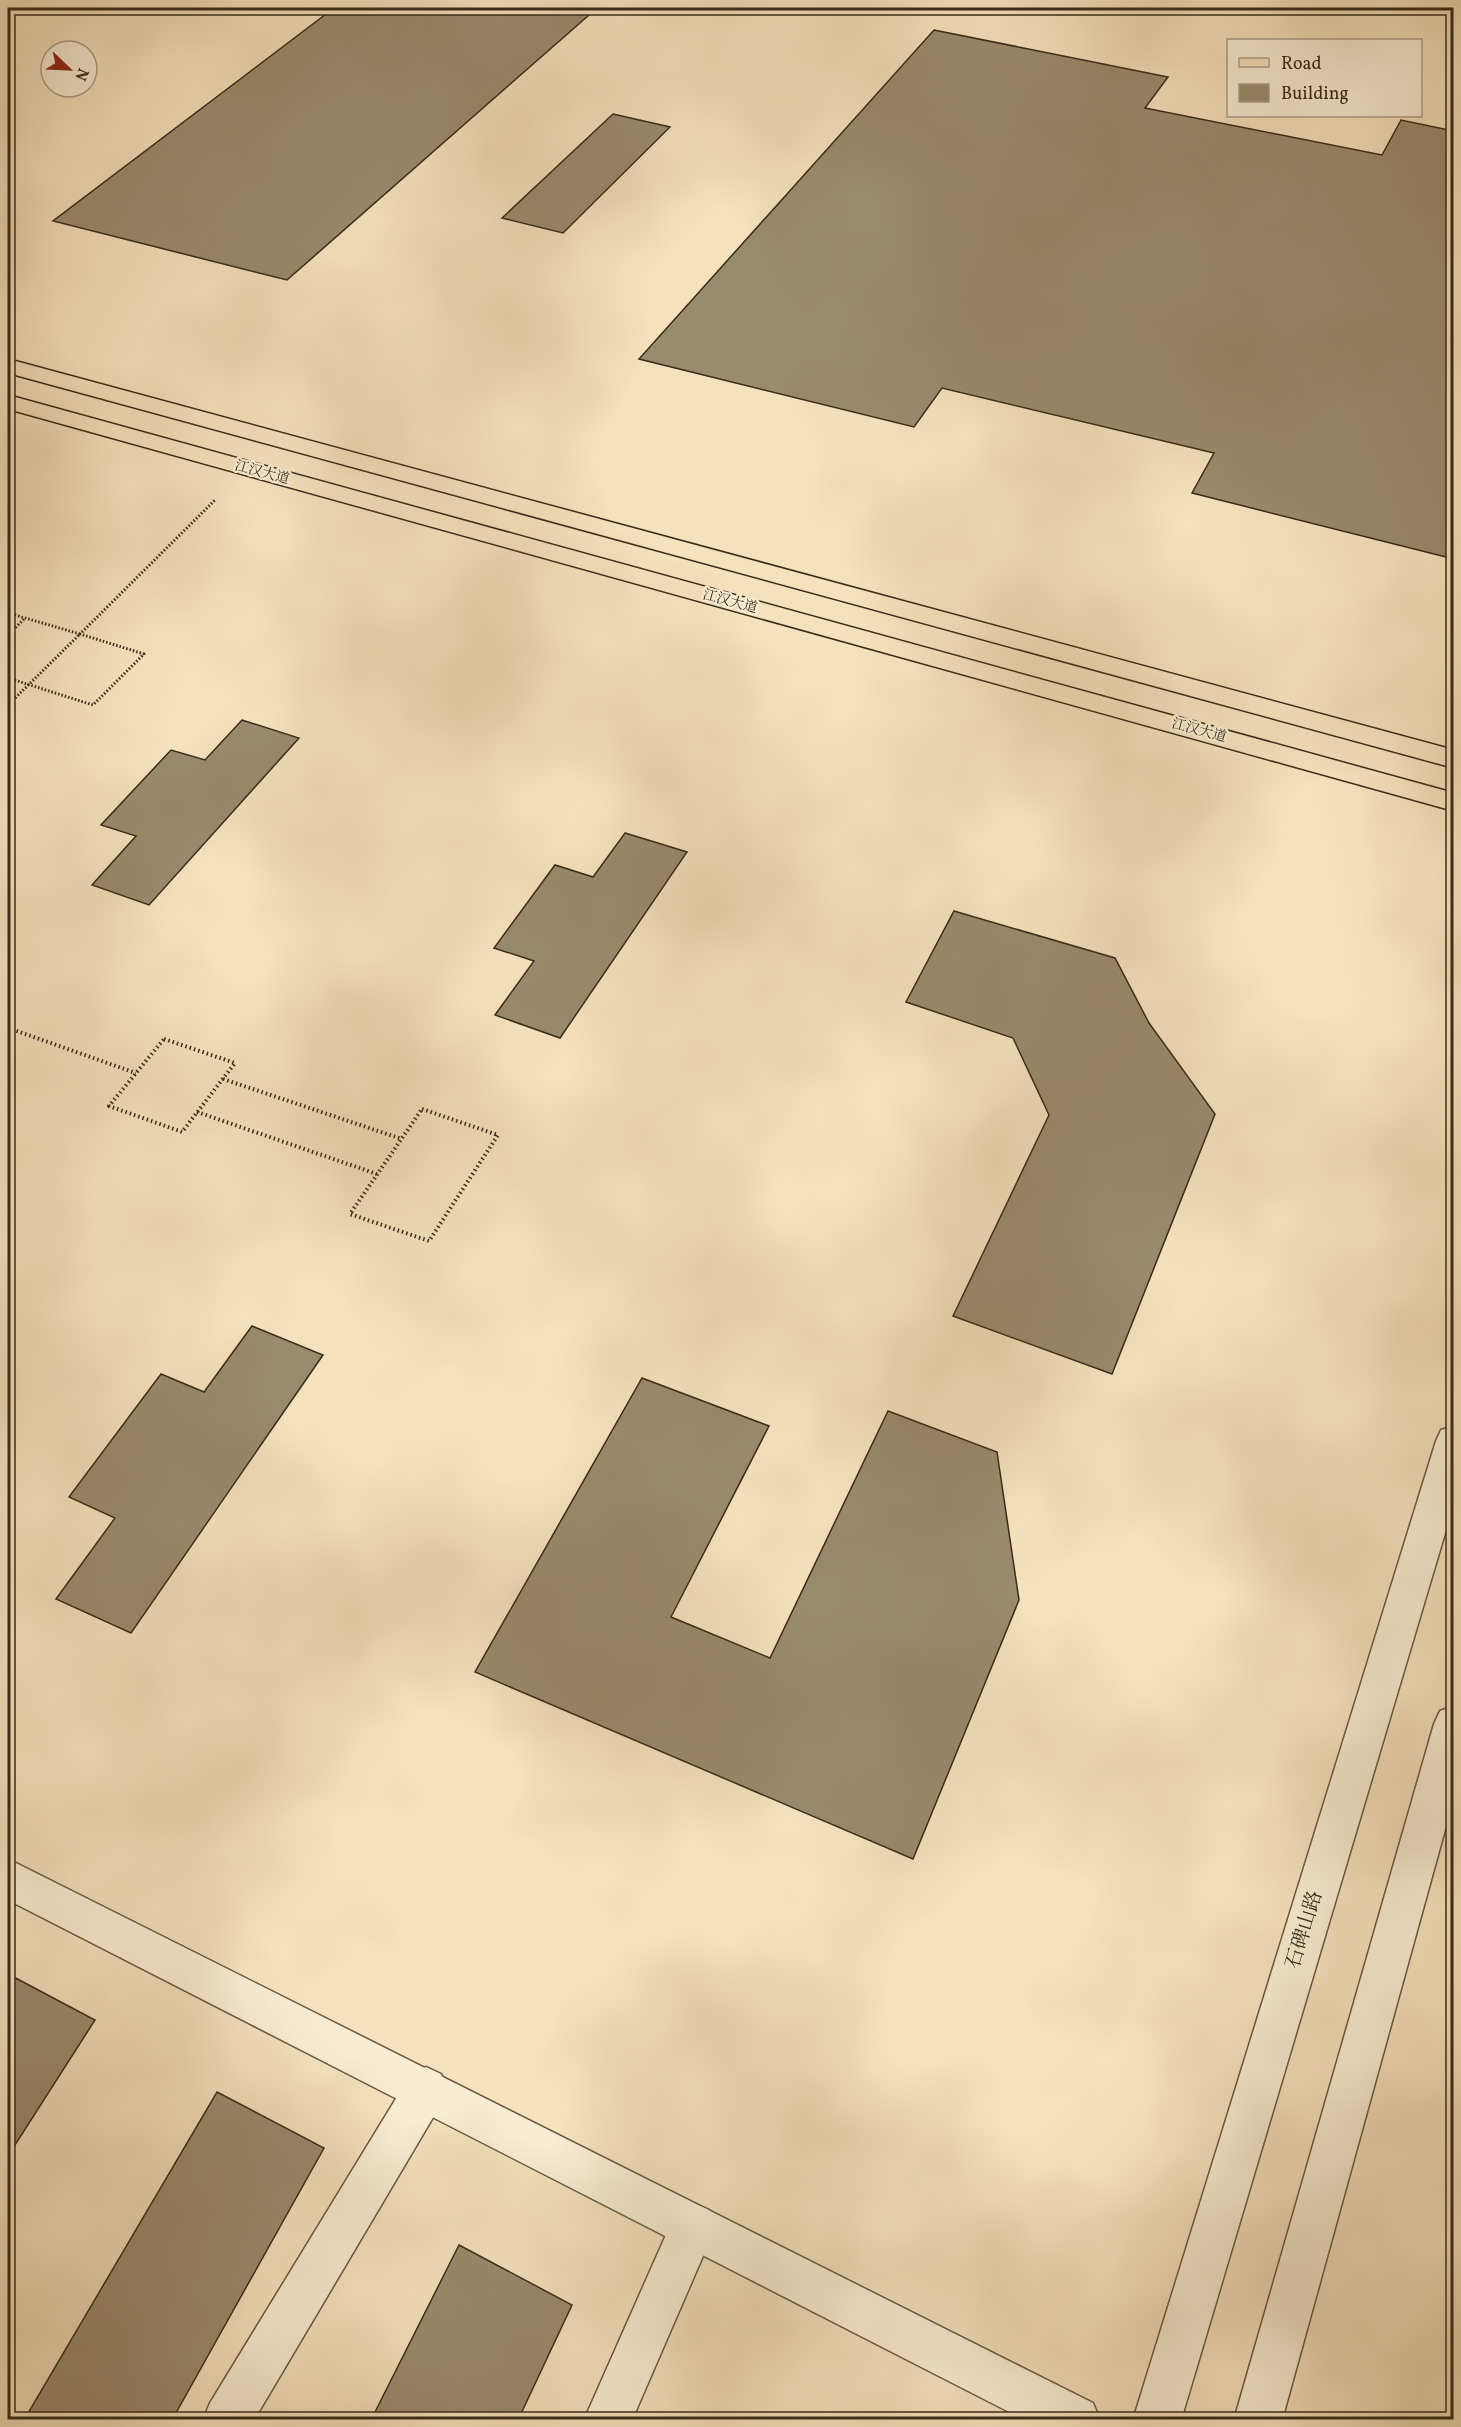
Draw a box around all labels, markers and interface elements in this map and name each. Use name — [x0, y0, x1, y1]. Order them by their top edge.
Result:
north arrow — [39, 39, 99, 99]
legend — [1227, 39, 1422, 117]
text: Road — [1281, 52, 1322, 77]
text: N — [68, 64, 93, 84]
text: Building — [1281, 82, 1349, 107]
street label: 江汉大道 — [232, 457, 292, 489]
street label: 江汉大道 — [700, 586, 760, 618]
street label: 江汉大道 — [1169, 715, 1229, 747]
street label: 石碑山路 — [1280, 1888, 1330, 1972]

